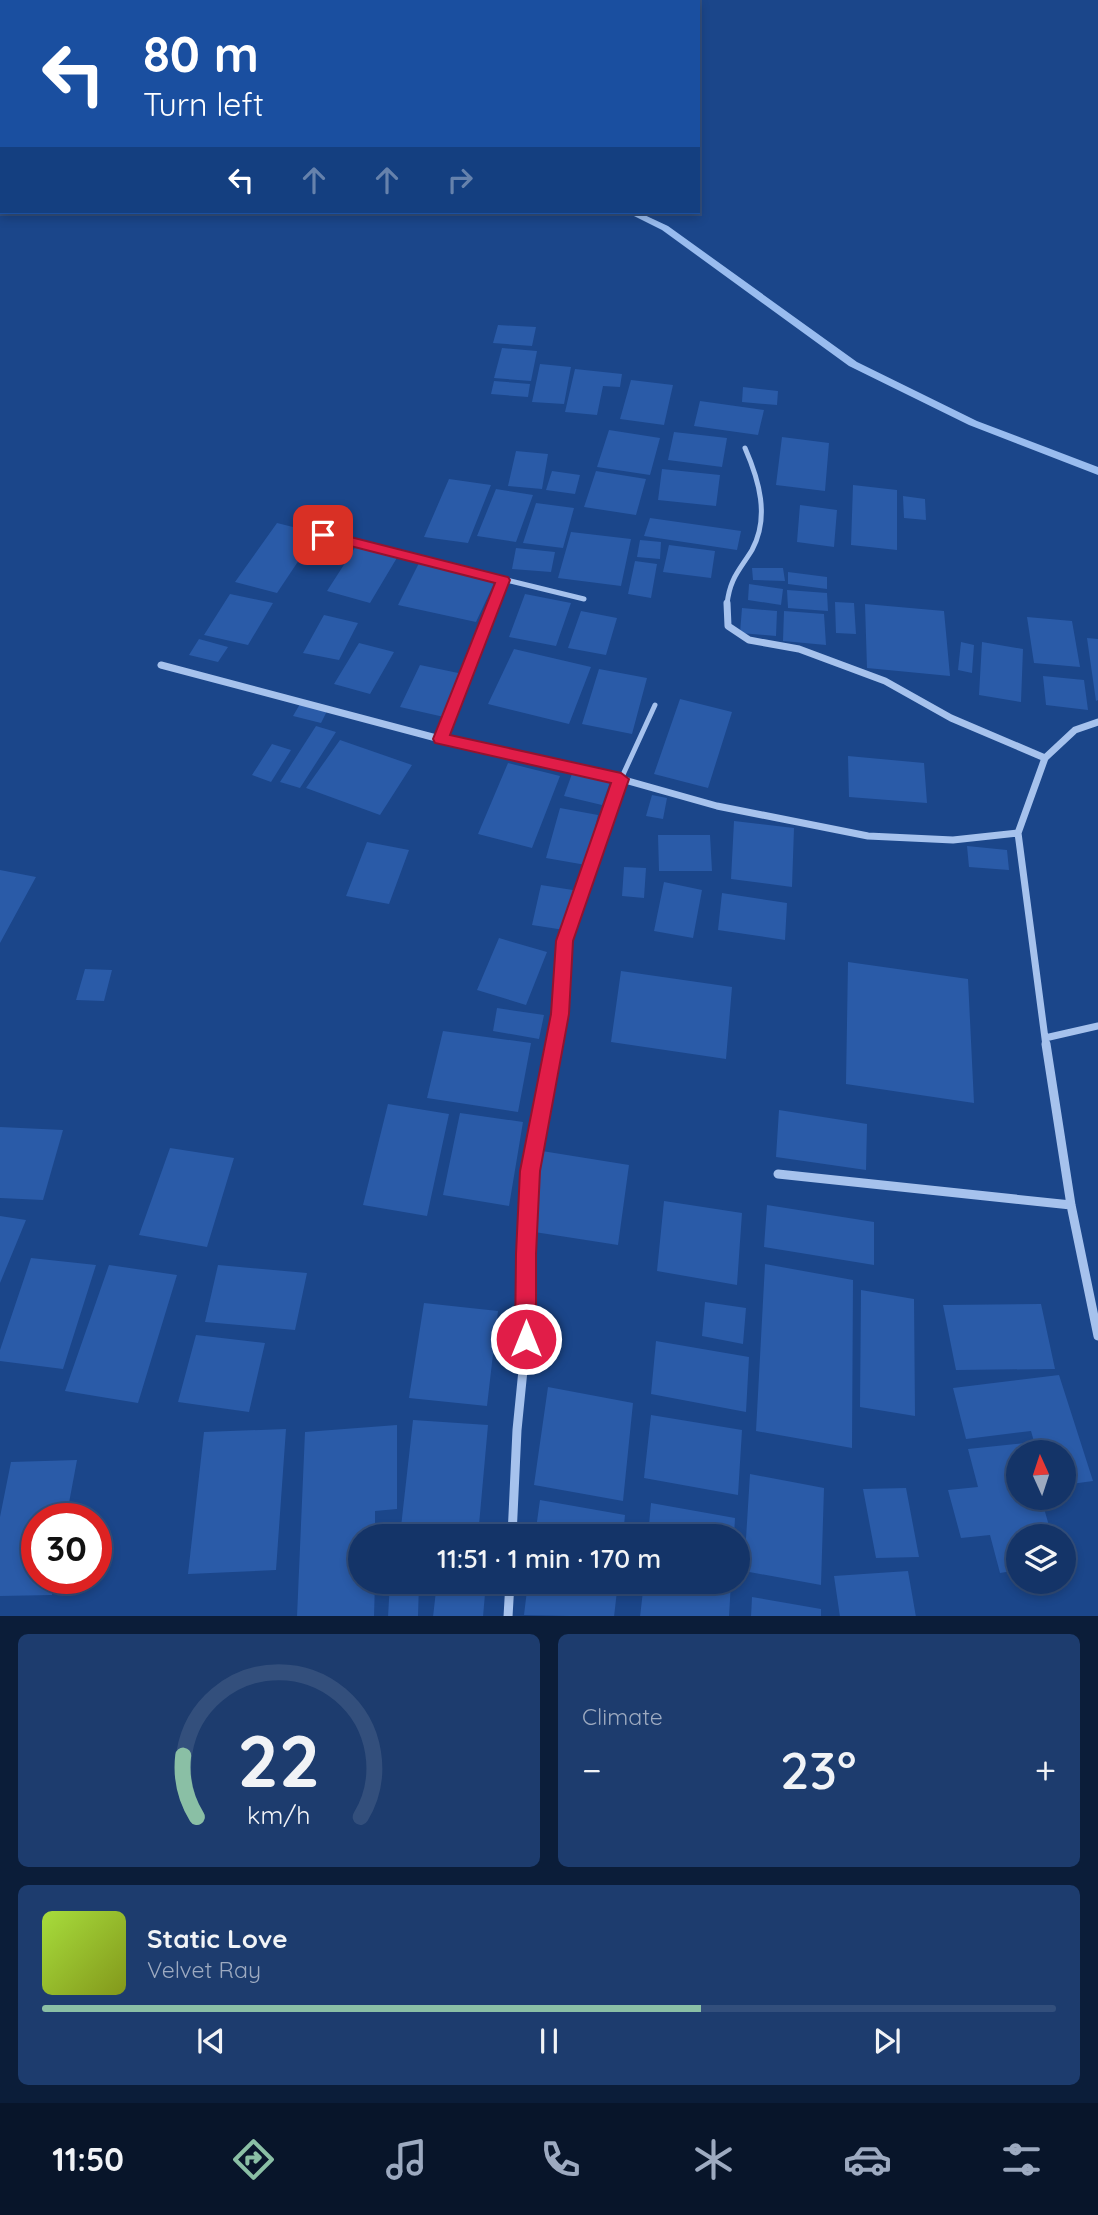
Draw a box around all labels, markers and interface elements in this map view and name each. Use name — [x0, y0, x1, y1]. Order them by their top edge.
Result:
text: 80 m — [143, 23, 259, 84]
icon: left — [28, 28, 119, 119]
text: Turn left — [143, 84, 264, 124]
icon: left — [222, 161, 260, 199]
icon: ahead — [295, 161, 333, 199]
icon: ahead — [368, 161, 406, 199]
icon: right — [441, 161, 479, 199]
pin — [293, 505, 353, 565]
icon: arrive — [304, 516, 342, 554]
position arrow — [489, 1302, 563, 1376]
north arrow — [1006, 1440, 1076, 1510]
map controls — [1006, 1440, 1076, 1594]
speed limit sign: 30 — [21, 1503, 112, 1594]
button: layers — [1006, 1524, 1076, 1594]
text: 11:51 · 1 min · 170 m — [437, 1542, 661, 1575]
text: Climate — [582, 1702, 663, 1731]
text: 22 — [238, 1714, 320, 1805]
text: 23° — [780, 1737, 856, 1802]
text: − — [582, 1746, 602, 1794]
text: + — [1035, 1746, 1056, 1794]
text: km/h — [247, 1798, 311, 1829]
text: Static Love — [147, 1922, 288, 1955]
text: Velvet Ray — [147, 1955, 261, 1984]
icon: previous — [192, 2022, 230, 2060]
icon: pause — [530, 2022, 568, 2060]
icon: next — [868, 2022, 906, 2060]
icon: directions — [229, 2135, 278, 2184]
icon: music — [382, 2135, 431, 2184]
icon: phone — [536, 2135, 585, 2184]
icon: climate — [689, 2135, 738, 2184]
icon: car — [843, 2135, 892, 2184]
icon: filters — [997, 2135, 1046, 2184]
text: 11:50 — [52, 2139, 124, 2179]

